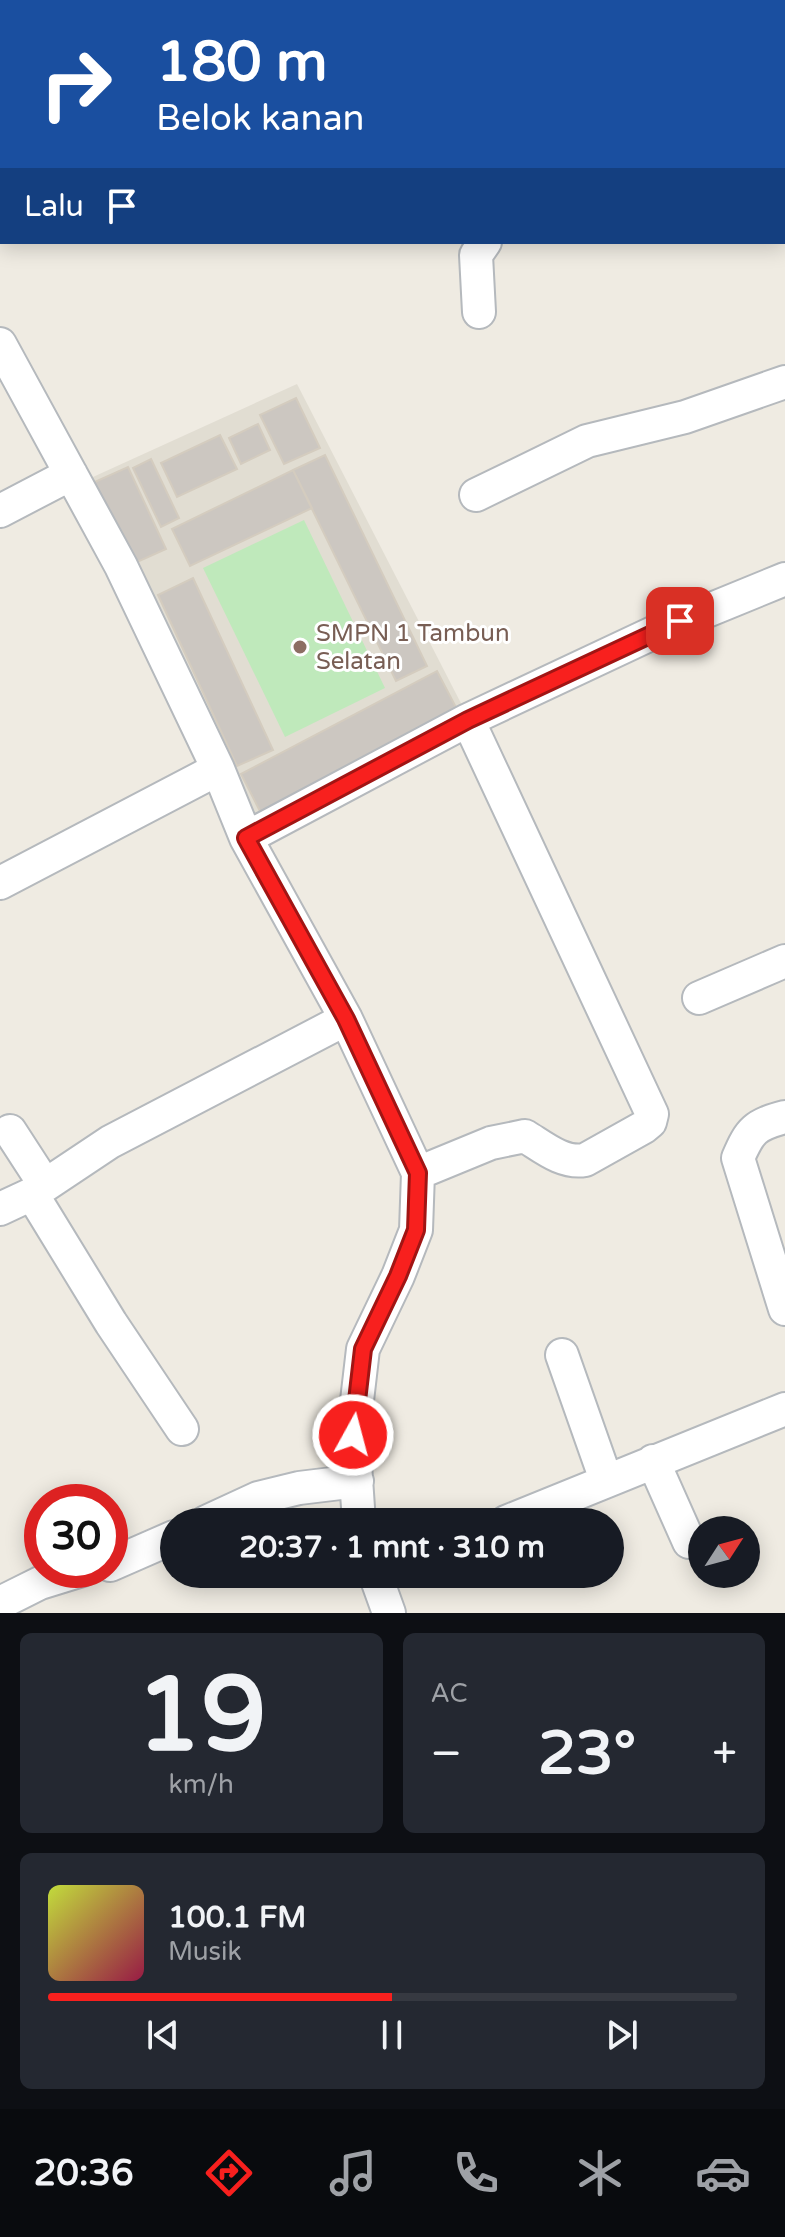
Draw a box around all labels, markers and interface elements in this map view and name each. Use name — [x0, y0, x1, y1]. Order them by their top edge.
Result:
text: 180 m — [156, 29, 327, 96]
icon: right — [24, 32, 128, 136]
text: Belok kanan — [156, 97, 365, 140]
icon: arrive — [100, 184, 144, 228]
text: Lalu — [24, 188, 84, 225]
pin — [646, 587, 714, 655]
icon: arrive — [658, 599, 702, 643]
place label: SMPN 1 Tambun Selatan — [316, 619, 510, 676]
marker: SMPN 1 Tambun Selatan — [291, 638, 309, 656]
position arrow — [311, 1393, 395, 1477]
speed limit sign: 30 — [24, 1484, 128, 1588]
north arrow — [688, 1516, 760, 1588]
map controls — [688, 1516, 760, 1588]
text: 20:37 · 1 mnt · 310 m — [239, 1529, 545, 1566]
text: 19 — [136, 1654, 267, 1779]
text: AC — [431, 1678, 468, 1709]
text: 23° — [538, 1718, 636, 1790]
text: − — [431, 1728, 462, 1781]
text: + — [712, 1728, 737, 1781]
text: km/h — [169, 1769, 234, 1800]
text: 100.1 FM — [168, 1899, 306, 1936]
text: Musik — [168, 1936, 242, 1967]
icon: previous — [141, 2013, 185, 2057]
icon: pause — [370, 2013, 414, 2057]
icon: next — [600, 2013, 644, 2057]
icon: directions — [201, 2145, 257, 2201]
icon: music — [325, 2145, 381, 2201]
icon: phone — [448, 2145, 504, 2201]
icon: climate — [572, 2145, 628, 2201]
icon: car — [695, 2145, 751, 2201]
text: 20:36 — [34, 2152, 134, 2195]

